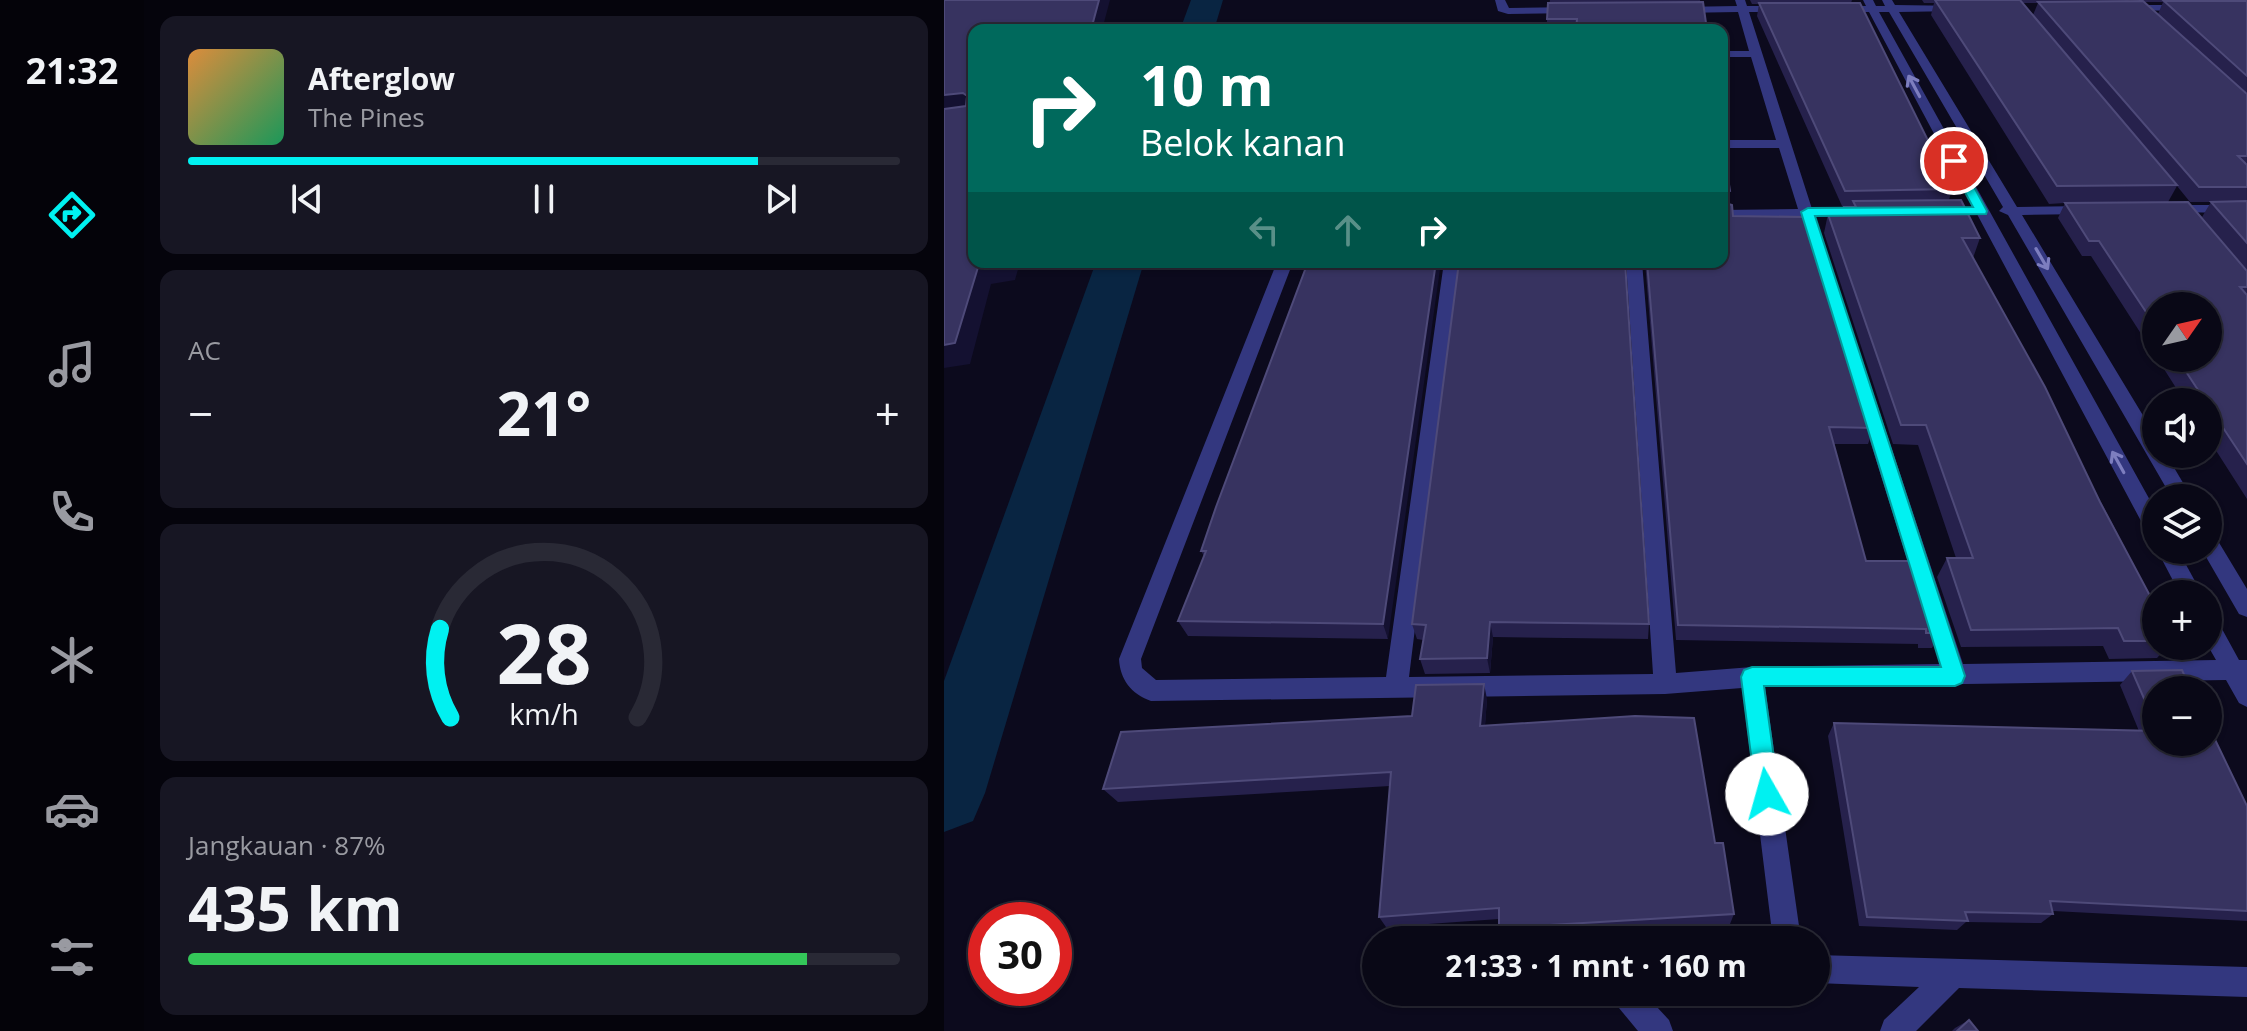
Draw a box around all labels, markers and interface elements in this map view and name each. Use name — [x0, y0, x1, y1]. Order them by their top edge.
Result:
text: 21:32 — [26, 46, 118, 95]
text: 10 m — [1140, 46, 1274, 122]
icon: right — [1008, 56, 1112, 160]
text: Afterglow — [308, 58, 455, 99]
one-way arrow — [1905, 75, 1921, 98]
text: The Pines — [308, 99, 425, 135]
text: Belok kanan — [1140, 118, 1346, 167]
pin — [1920, 127, 1988, 195]
icon: arrive — [1932, 139, 1976, 183]
icon: previous — [285, 177, 329, 221]
icon: pause — [522, 177, 566, 221]
icon: next — [759, 177, 803, 221]
icon: directions — [44, 187, 100, 243]
icon: left — [1242, 208, 1286, 252]
icon: ahead — [1326, 208, 1370, 252]
icon: right — [1410, 208, 1454, 252]
one-way arrow — [2035, 247, 2051, 270]
north arrow — [2142, 292, 2222, 372]
map controls — [2142, 292, 2222, 756]
text: AC — [188, 332, 221, 368]
icon: music — [44, 336, 100, 392]
text: 21° — [497, 372, 591, 454]
text: − — [188, 383, 213, 443]
text: + — [875, 383, 900, 443]
button: sound — [2142, 388, 2222, 468]
one-way arrow — [2110, 451, 2126, 474]
icon: phone — [44, 484, 100, 540]
button: layers — [2142, 484, 2222, 564]
button: + — [2142, 580, 2222, 660]
text: 28 — [496, 595, 592, 708]
icon: climate — [44, 632, 100, 688]
button: − — [2142, 676, 2222, 756]
text: km/h — [509, 695, 579, 734]
position arrow — [1725, 752, 1809, 836]
icon: car — [44, 781, 100, 837]
text: Jangkauan · 87% — [188, 827, 386, 863]
text: 435 km — [188, 867, 403, 949]
speed limit sign: 30 — [968, 902, 1072, 1006]
icon: filters — [44, 929, 100, 985]
text: 21:33 · 1 mnt · 160 m — [1445, 945, 1747, 986]

